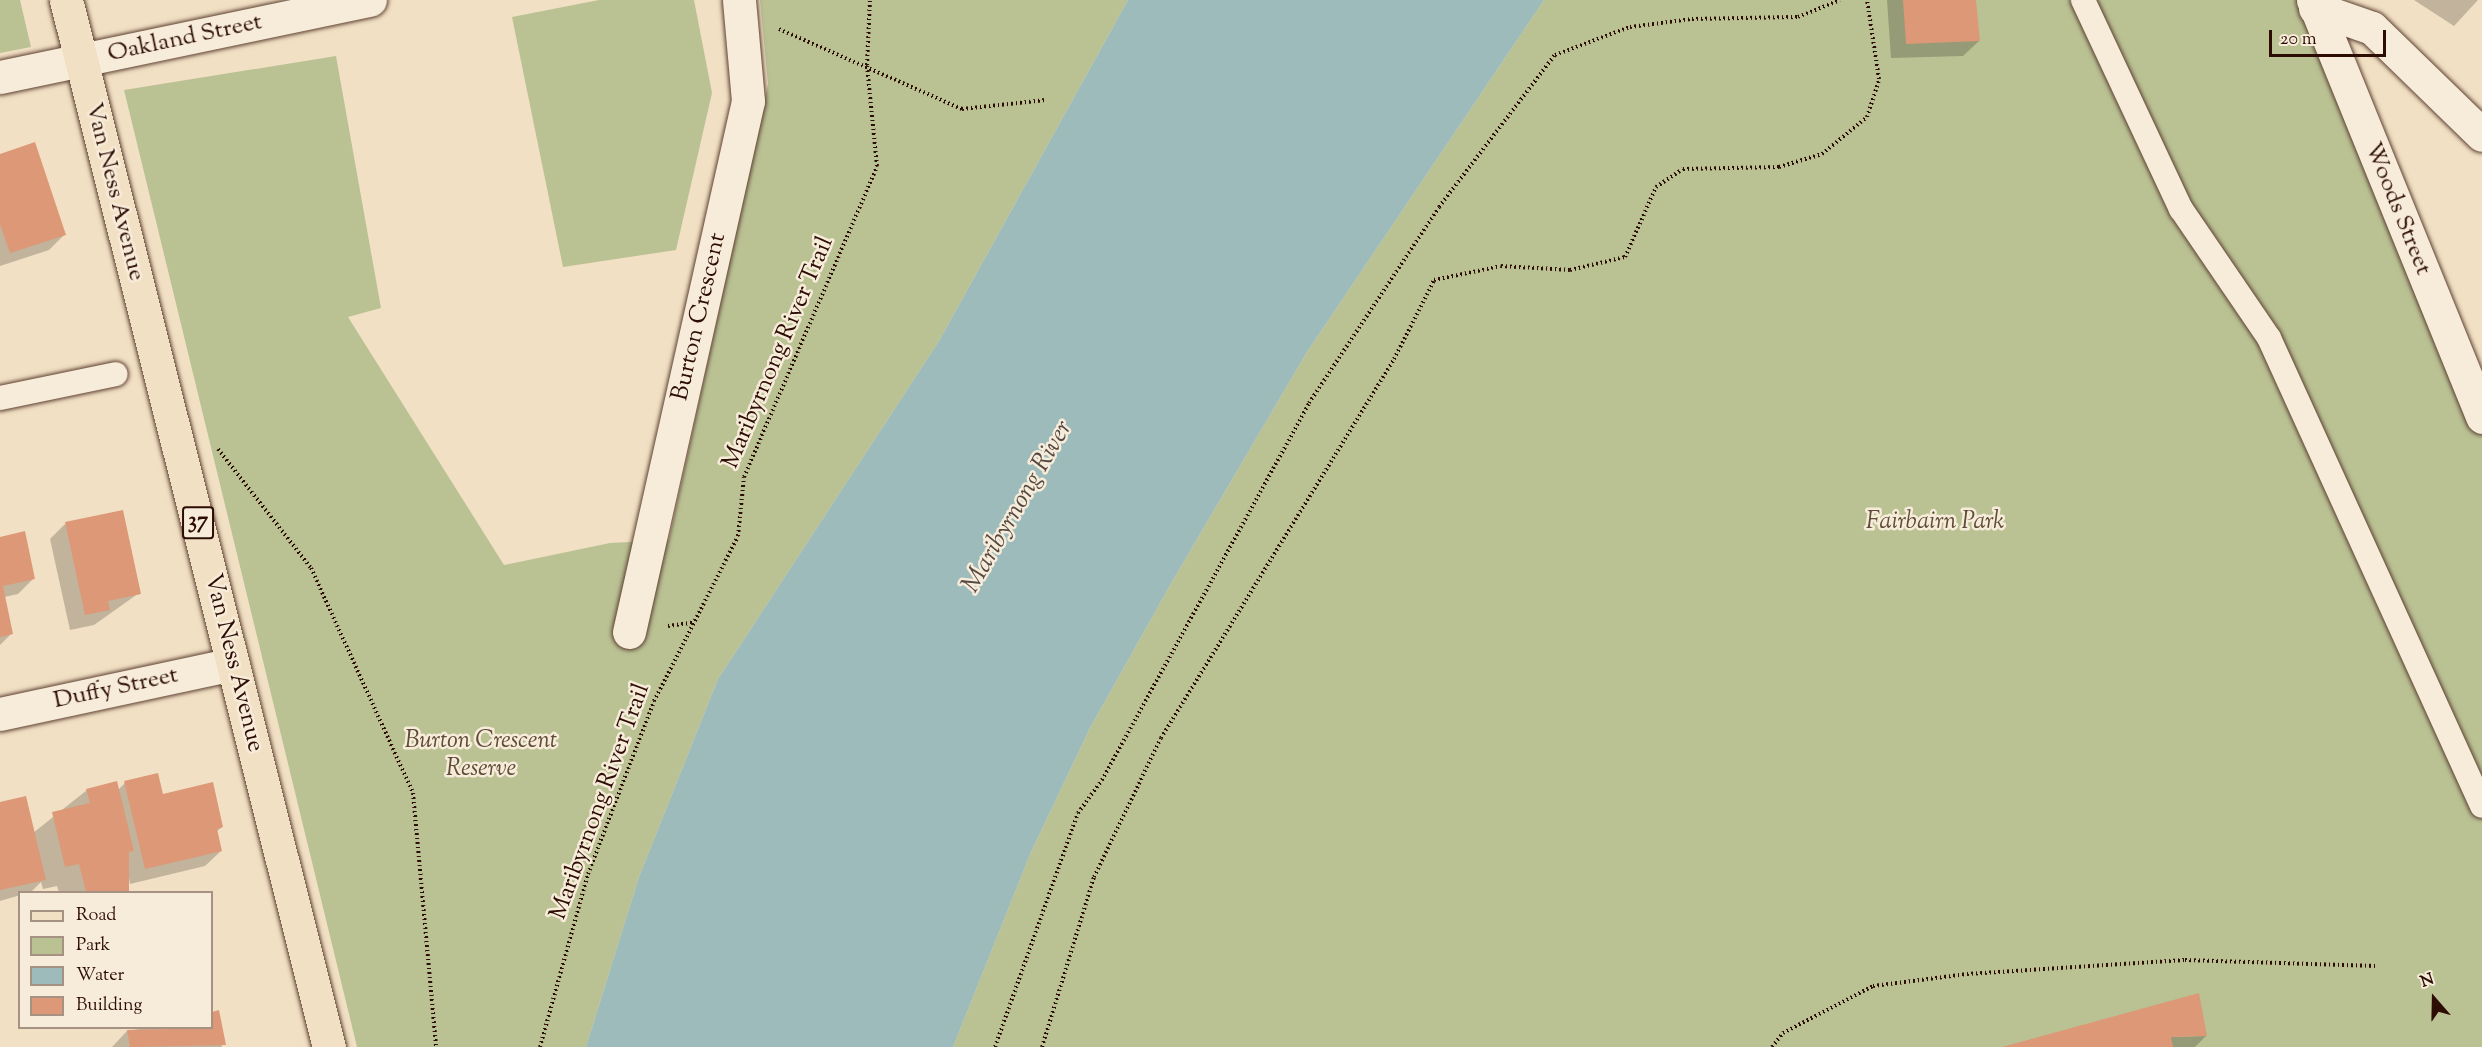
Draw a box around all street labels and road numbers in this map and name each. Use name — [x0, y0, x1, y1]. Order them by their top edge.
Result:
street label: Oakland Street — [105, 9, 265, 69]
street label: Van Ness Avenue — [78, 100, 150, 284]
street label: Woods Street — [2357, 138, 2437, 280]
street label: Burton Crescent — [667, 230, 733, 404]
street label: Maribyrnong River Trail — [717, 233, 841, 473]
road number: 37 — [182, 504, 214, 542]
street label: Van Ness Avenue — [197, 571, 269, 755]
street label: Duffy Street — [51, 662, 181, 716]
street label: Maribyrnong River Trail — [545, 680, 657, 924]

